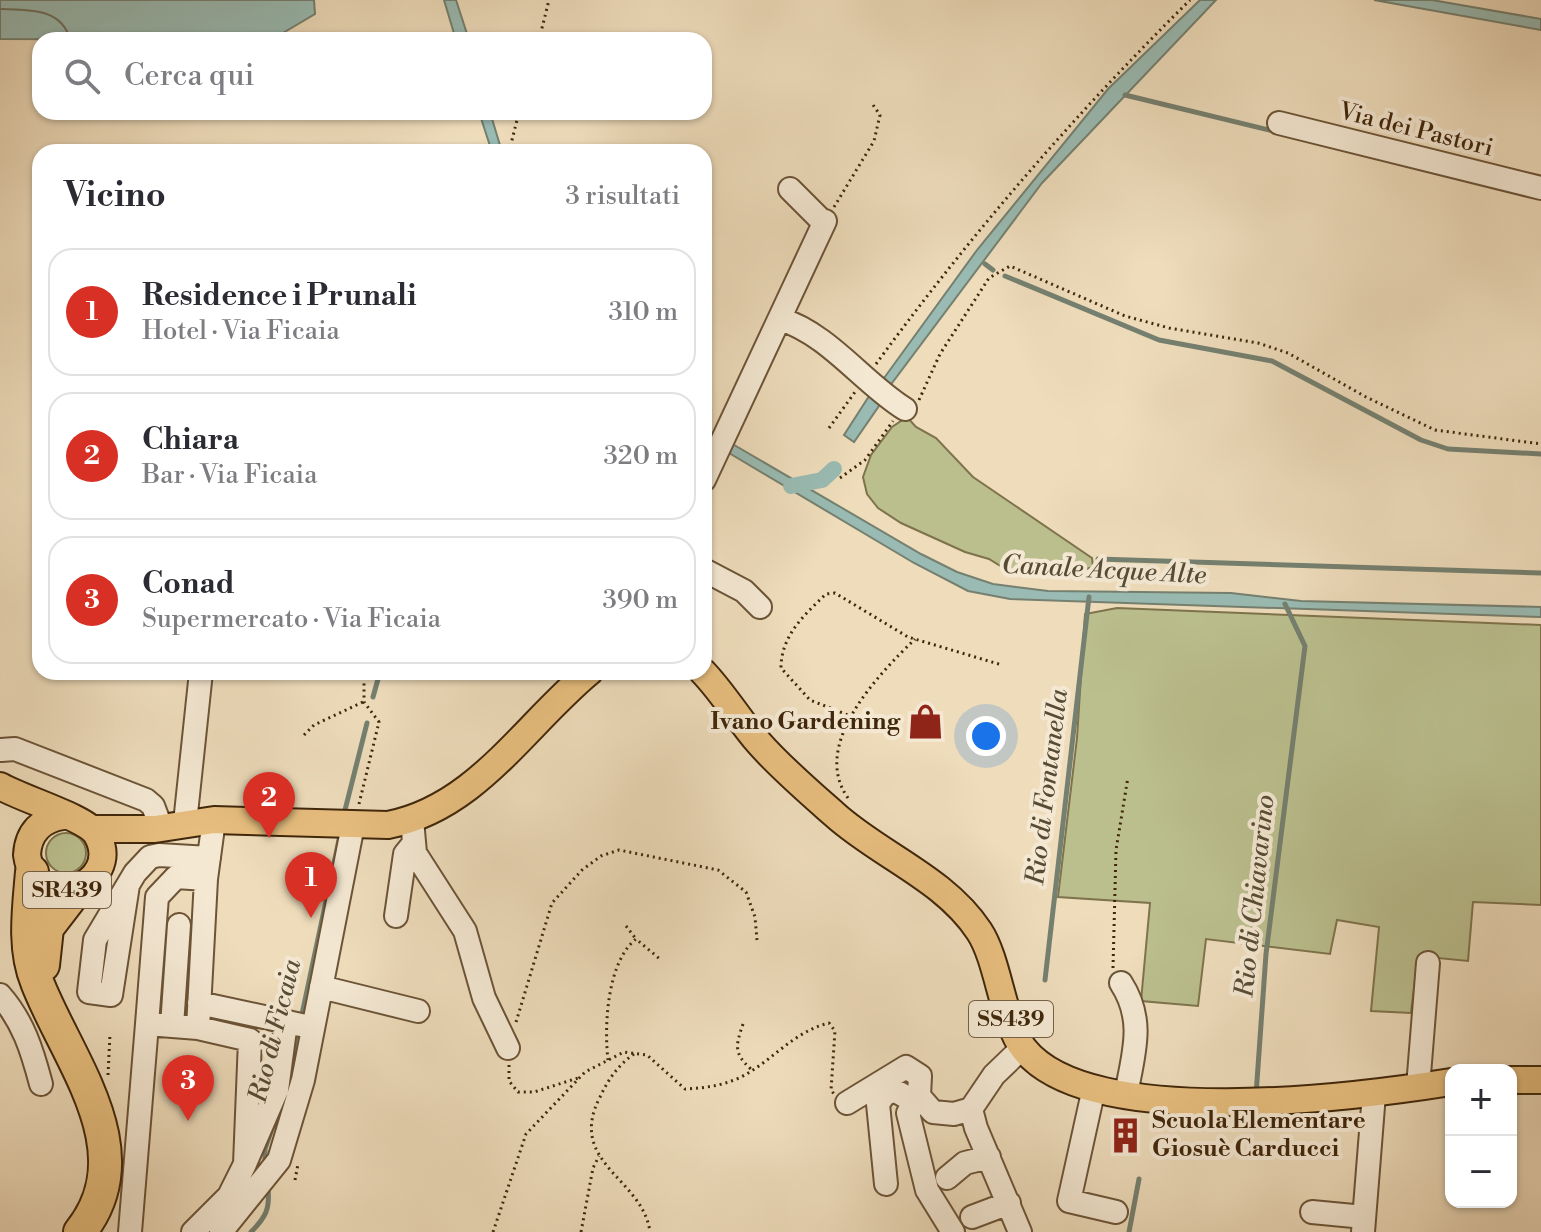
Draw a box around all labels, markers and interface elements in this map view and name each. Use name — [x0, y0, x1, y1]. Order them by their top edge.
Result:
search box — [32, 32, 712, 120]
icon: search — [60, 54, 104, 98]
text: Cerca qui — [124, 57, 254, 95]
street label: Via dei Pastori — [1335, 96, 1496, 164]
text: Vicino — [64, 175, 166, 217]
text: 3 risultati — [565, 180, 680, 212]
text: Residence i Prunali — [142, 277, 416, 315]
text: 1 — [86, 296, 98, 328]
text: 310 m — [609, 296, 678, 328]
text: Hotel · Via Ficaia — [142, 315, 340, 347]
text: Chiara — [142, 421, 239, 459]
text: 2 — [84, 440, 100, 472]
text: 320 m — [603, 440, 678, 472]
text: Bar · Via Ficaia — [142, 459, 317, 491]
water label: Canale Acque Alte — [1001, 549, 1207, 591]
text: Conad — [142, 565, 235, 603]
text: 3 — [84, 584, 100, 616]
text: 390 m — [603, 584, 678, 616]
text: Supermercato · Via Ficaia — [142, 603, 441, 635]
water label: Rio di Fontanella — [1019, 687, 1075, 888]
shop icon: Ivano Gardening — [907, 703, 945, 741]
place label: Ivano Gardening — [710, 707, 901, 737]
your location — [966, 716, 1006, 756]
pin: 2 — [243, 772, 295, 838]
water label: Rio di Chiavarino — [1228, 793, 1282, 1000]
pin: 1 — [285, 852, 337, 918]
road number: SR439 — [23, 872, 111, 908]
water label: Rio di Ficaia — [241, 955, 308, 1107]
road number: SS439 — [969, 1001, 1053, 1037]
pin: 3 — [162, 1055, 214, 1121]
map controls — [1445, 1064, 1517, 1208]
button: + — [1445, 1064, 1517, 1136]
place label: Scuola Elementare Giosuè Carducci — [1152, 1106, 1366, 1164]
building icon: Scuola Elementare Giosuè Carducci — [1107, 1116, 1145, 1154]
button: − — [1445, 1136, 1517, 1208]

